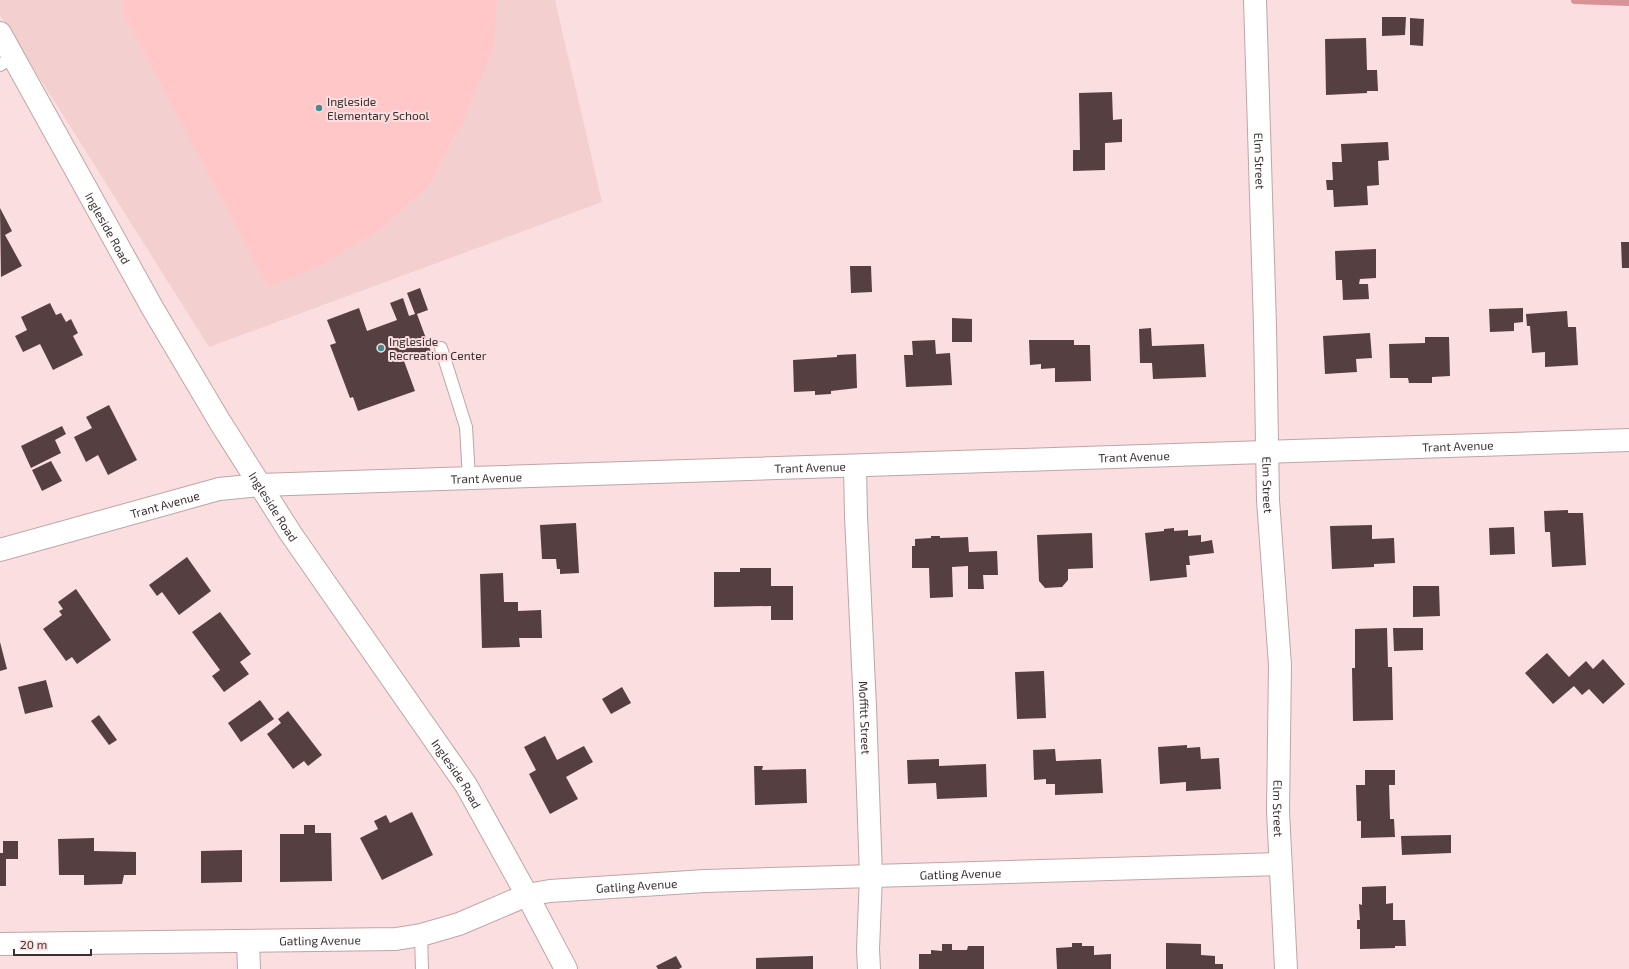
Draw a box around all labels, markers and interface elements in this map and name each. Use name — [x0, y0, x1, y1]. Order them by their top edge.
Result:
place label: Ingleside Elementary School — [327, 94, 430, 122]
marker: Ingleside Elementary School — [314, 103, 324, 113]
street label: Elm Street — [1252, 132, 1268, 190]
street label: Ingleside Road — [83, 190, 134, 266]
place label: Ingleside Recreation Center — [389, 334, 487, 362]
marker: Ingleside Recreation Center — [376, 343, 386, 353]
street label: Trant Avenue — [1422, 437, 1494, 454]
street label: Trant Avenue — [1098, 448, 1170, 464]
street label: Elm Street — [1260, 456, 1276, 514]
street label: Trant Avenue — [774, 459, 846, 475]
street label: Ingleside Road — [246, 469, 301, 544]
street label: Trant Avenue — [450, 469, 522, 486]
street label: Trant Avenue — [128, 488, 201, 520]
street label: Moffitt Street — [857, 681, 874, 755]
street label: Ingleside Road — [429, 736, 484, 811]
street label: Elm Street — [1271, 780, 1286, 838]
street label: Gatling Avenue — [919, 865, 1001, 882]
street label: Gatling Avenue — [595, 876, 678, 895]
scale bar — [14, 931, 91, 957]
street label: Gatling Avenue — [279, 932, 361, 947]
text: 20 m — [20, 937, 47, 951]

